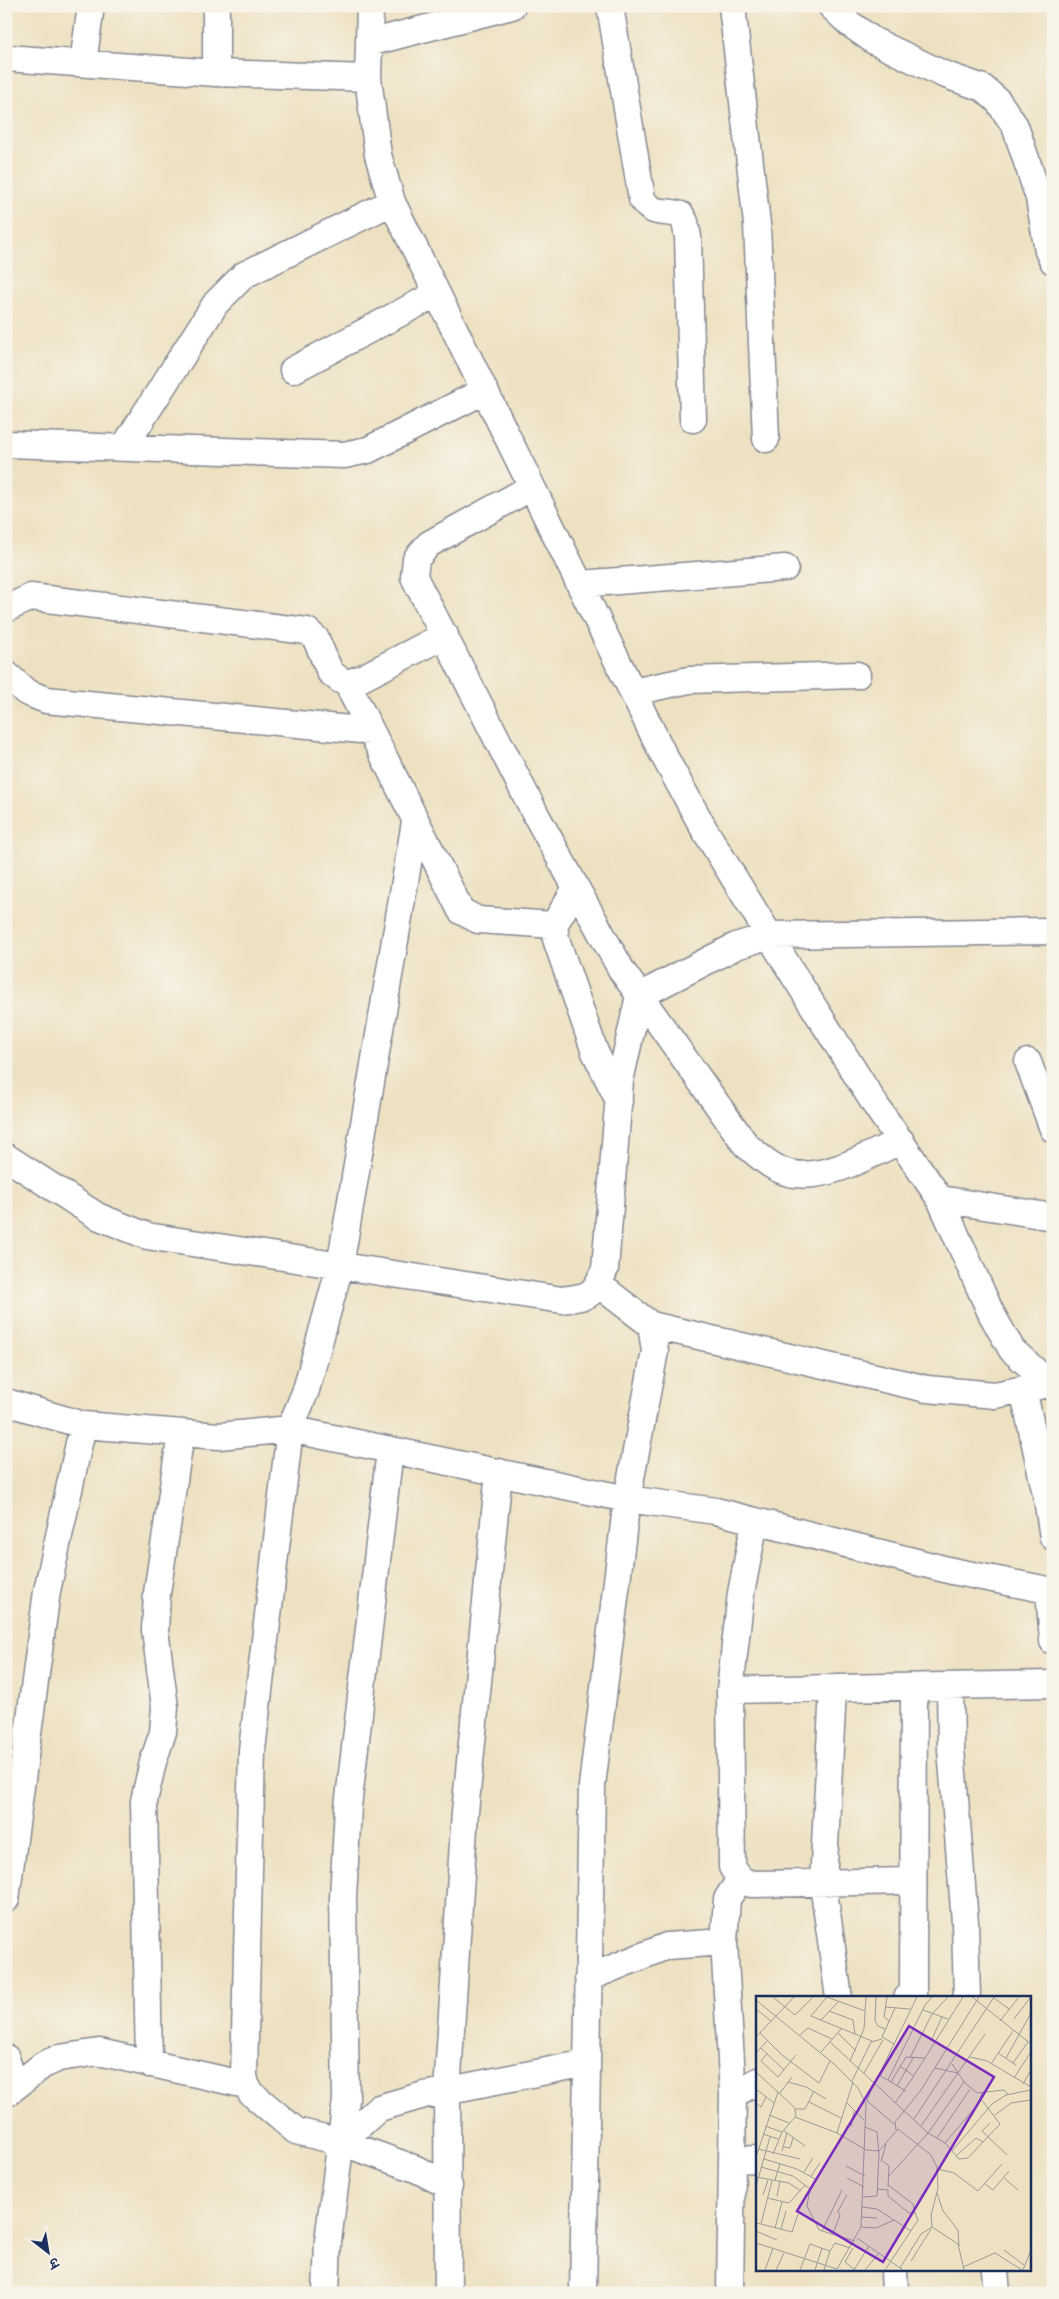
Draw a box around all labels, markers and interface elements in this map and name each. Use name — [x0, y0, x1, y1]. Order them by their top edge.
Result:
inset map — [756, 1996, 1032, 2272]
north arrow — [22, 2226, 72, 2276]
text: उ — [42, 2251, 64, 2276]

